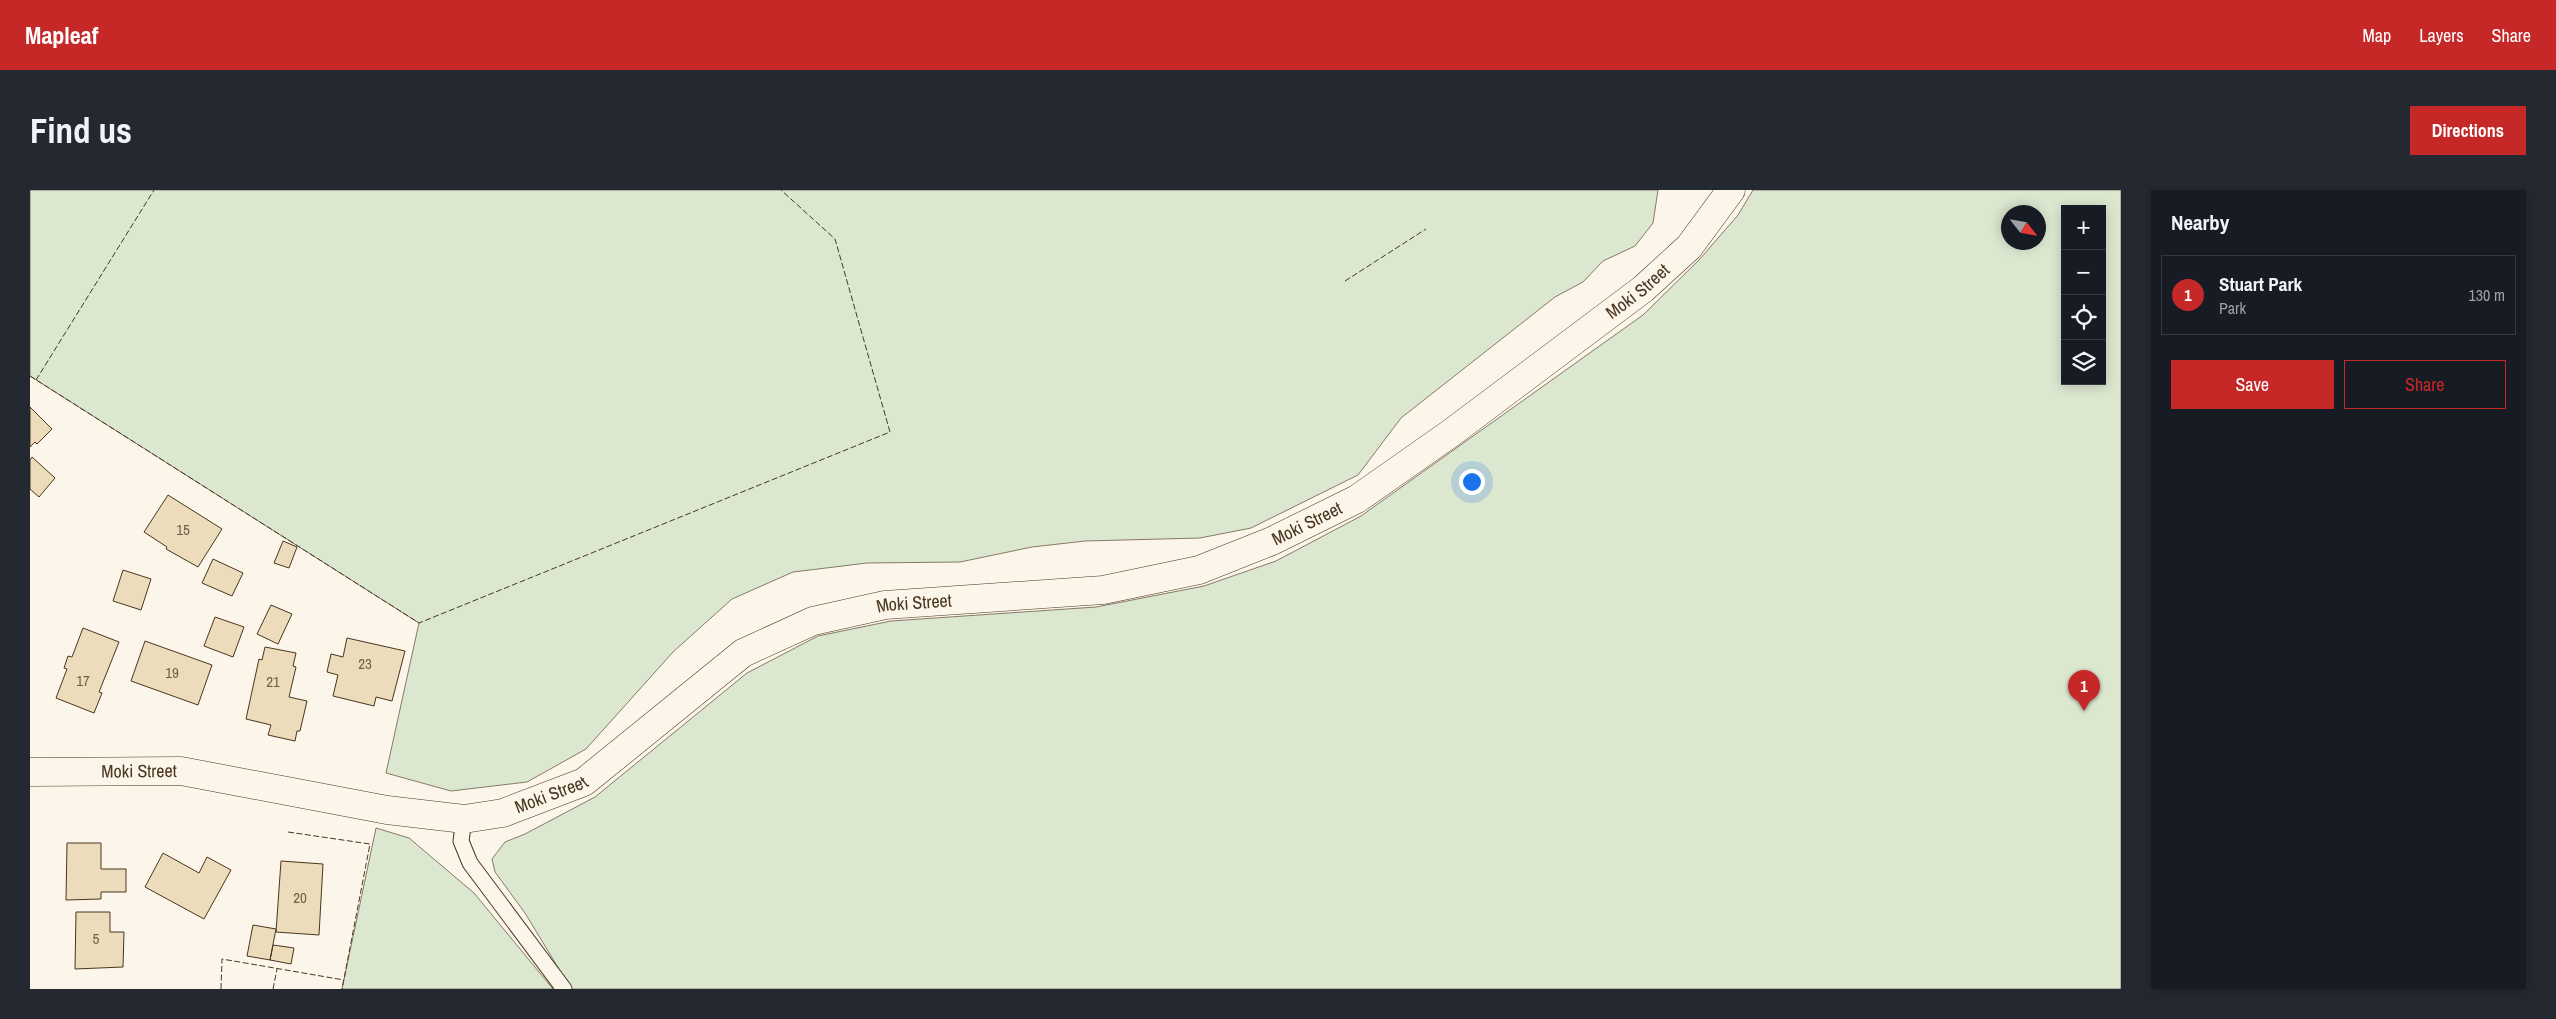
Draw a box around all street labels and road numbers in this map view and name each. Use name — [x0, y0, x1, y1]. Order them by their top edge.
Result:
street label: Moki Street — [1600, 258, 1675, 325]
street label: Moki Street — [1267, 495, 1346, 551]
street label: Moki Street — [874, 587, 953, 619]
street label: Moki Street — [101, 758, 177, 784]
street label: Moki Street — [511, 770, 593, 819]

